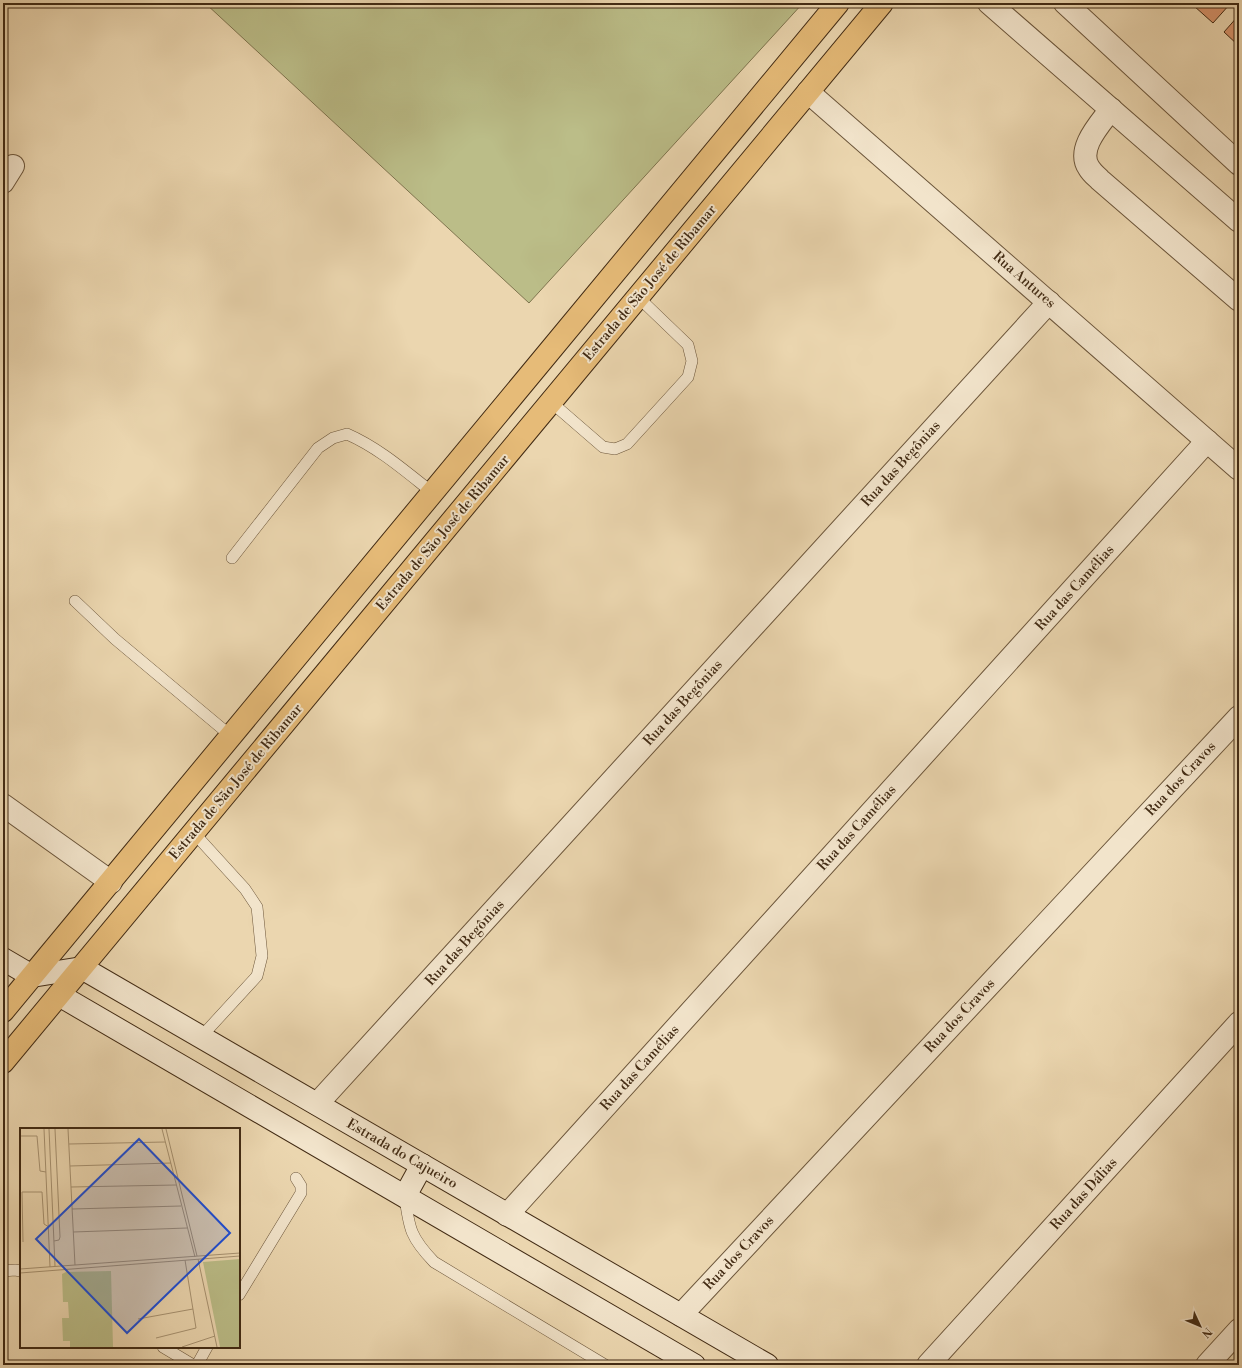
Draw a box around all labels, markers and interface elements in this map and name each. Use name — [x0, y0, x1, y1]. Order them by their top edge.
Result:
street label: Estrada de São José de Ribamar — [579, 201, 721, 365]
street label: Rua Antures — [989, 248, 1059, 312]
street label: Rua das Begônias — [858, 417, 944, 511]
street label: Estrada de São José de Ribamar — [372, 451, 514, 615]
street label: Rua das Camélias — [1032, 541, 1118, 635]
street label: Rua das Begônias — [640, 656, 726, 750]
street label: Estrada de São José de Ribamar — [165, 700, 307, 864]
street label: Rua dos Cravos — [1142, 738, 1220, 820]
street label: Rua das Camélias — [814, 781, 900, 875]
street label: Rua das Begônias — [422, 896, 508, 990]
street label: Rua dos Cravos — [921, 975, 999, 1057]
street label: Rua das Camélias — [597, 1021, 683, 1115]
street label: Estrada do Cajueiro — [343, 1115, 461, 1193]
inset map — [20, 1128, 240, 1348]
street label: Rua das Dálias — [1047, 1154, 1121, 1234]
street label: Rua dos Cravos — [700, 1212, 778, 1294]
north arrow — [1180, 1306, 1220, 1346]
text: N — [1198, 1324, 1215, 1340]

